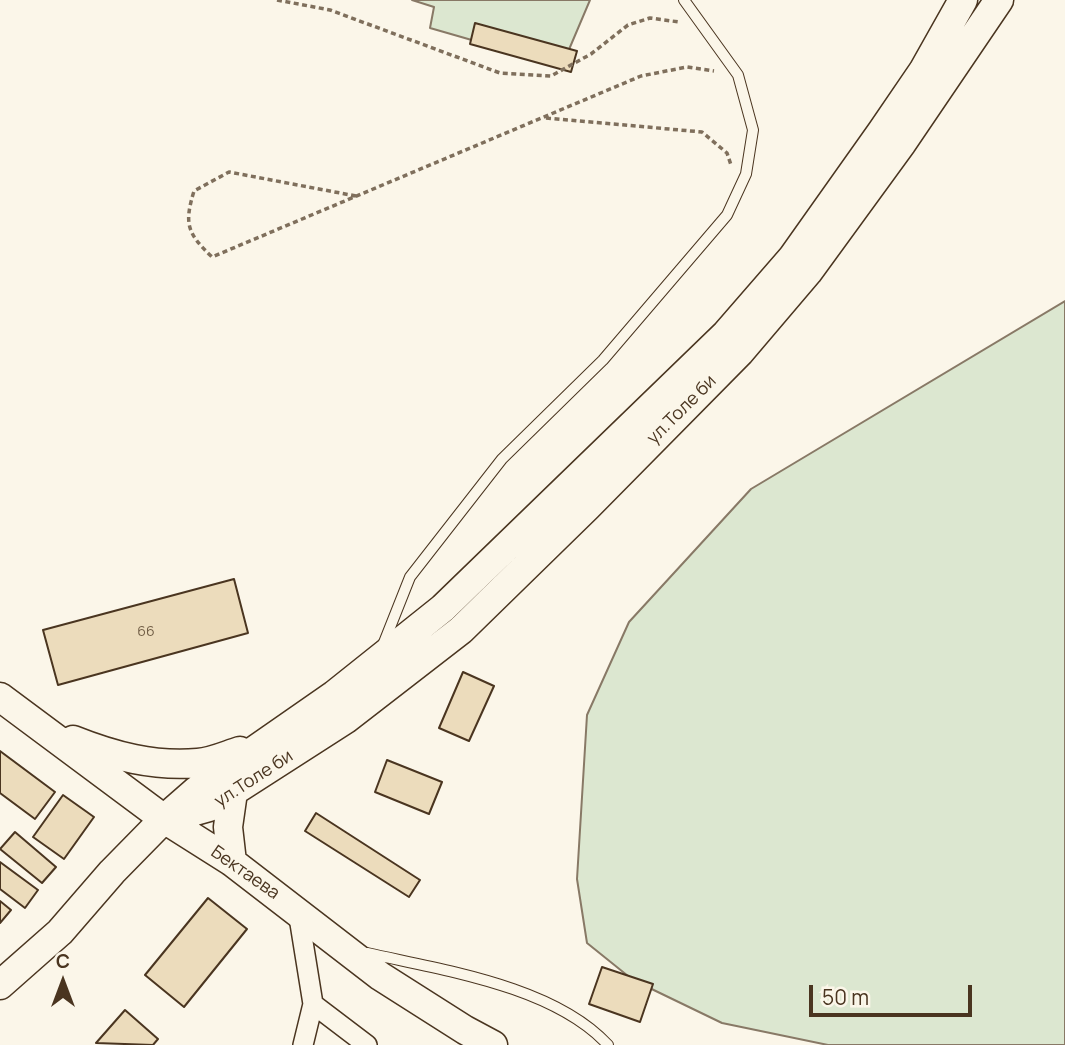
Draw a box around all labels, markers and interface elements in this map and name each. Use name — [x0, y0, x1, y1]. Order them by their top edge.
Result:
street label: ул.Толе би — [643, 371, 721, 449]
house number: 66 — [137, 624, 155, 640]
street label: ул.Толе би — [211, 746, 297, 812]
street label: Бектаева — [206, 841, 284, 905]
north arrow — [28, 947, 98, 1017]
text: С — [56, 948, 70, 974]
scale bar — [813, 972, 976, 1016]
text: 50 m — [822, 983, 869, 1011]

